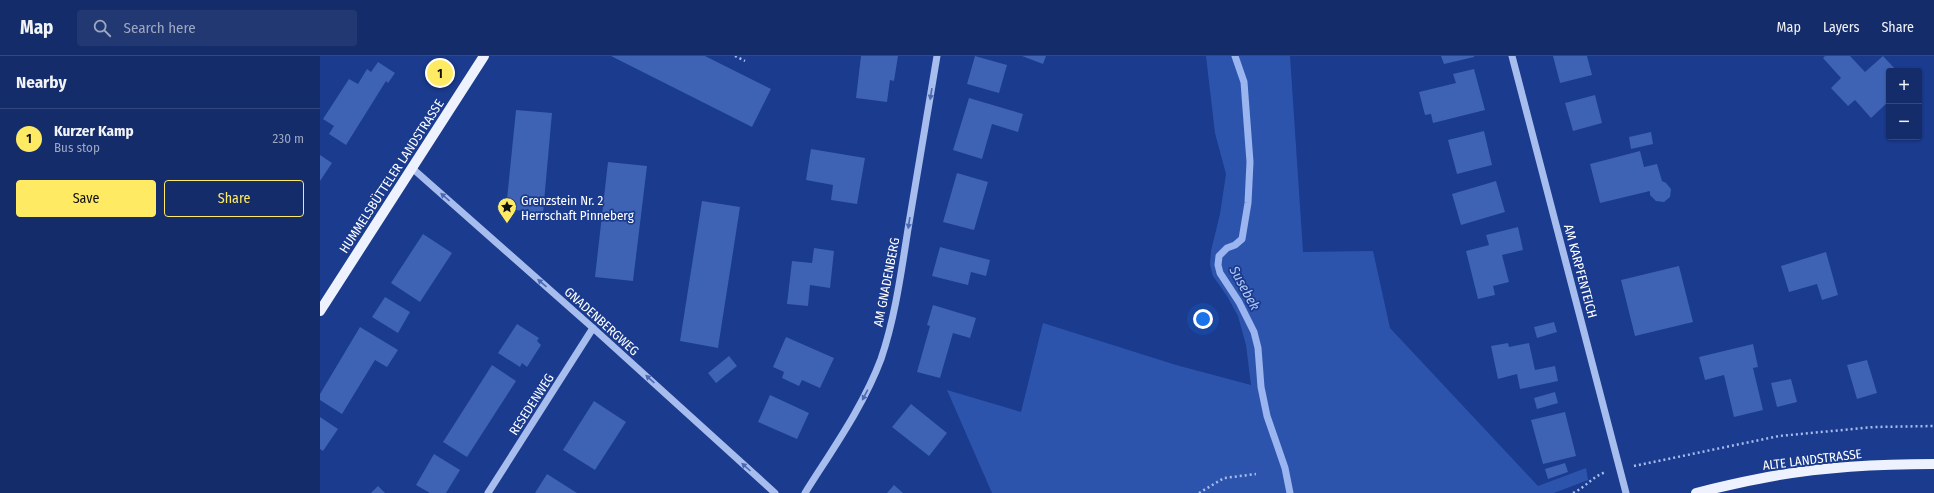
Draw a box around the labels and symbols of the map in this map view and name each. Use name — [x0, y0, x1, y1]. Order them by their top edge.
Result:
pin: 1 — [427, 58, 453, 88]
one-way arrow — [927, 88, 933, 101]
street label: HUMMELSBÜTTELER LANDSTRASSE — [335, 96, 447, 256]
one-way arrow — [439, 193, 450, 202]
place label: Grenzstein Nr. 2 Herrschaft Pinneberg — [521, 193, 635, 223]
place icon: Grenzstein Nr. 2 Herrschaft Pinneberg — [496, 196, 518, 224]
one-way arrow — [906, 217, 912, 229]
street label: AM KARPFENTEICH — [1561, 223, 1600, 320]
street label: AM GNADENBERG — [870, 236, 902, 328]
water label: Susebek — [1225, 262, 1264, 313]
one-way arrow — [537, 279, 548, 288]
street label: GNADENBERGWEG — [562, 284, 642, 359]
your location — [1193, 309, 1213, 329]
street label: RESEDENWEG — [506, 371, 557, 438]
one-way arrow — [644, 375, 655, 384]
one-way arrow — [862, 389, 868, 400]
street label: ALTE LANDSTRASSE — [1762, 446, 1862, 473]
one-way arrow — [741, 462, 751, 471]

